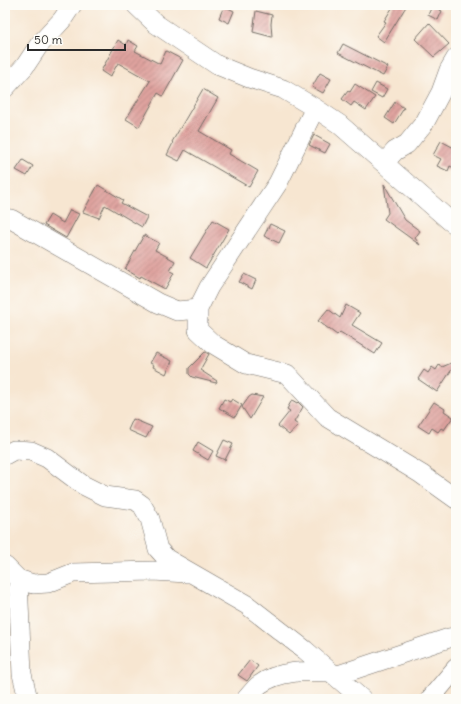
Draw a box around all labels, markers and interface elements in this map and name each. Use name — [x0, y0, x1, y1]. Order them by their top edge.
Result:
scale bar — [28, 26, 125, 52]
text: 50 m — [34, 32, 63, 47]

